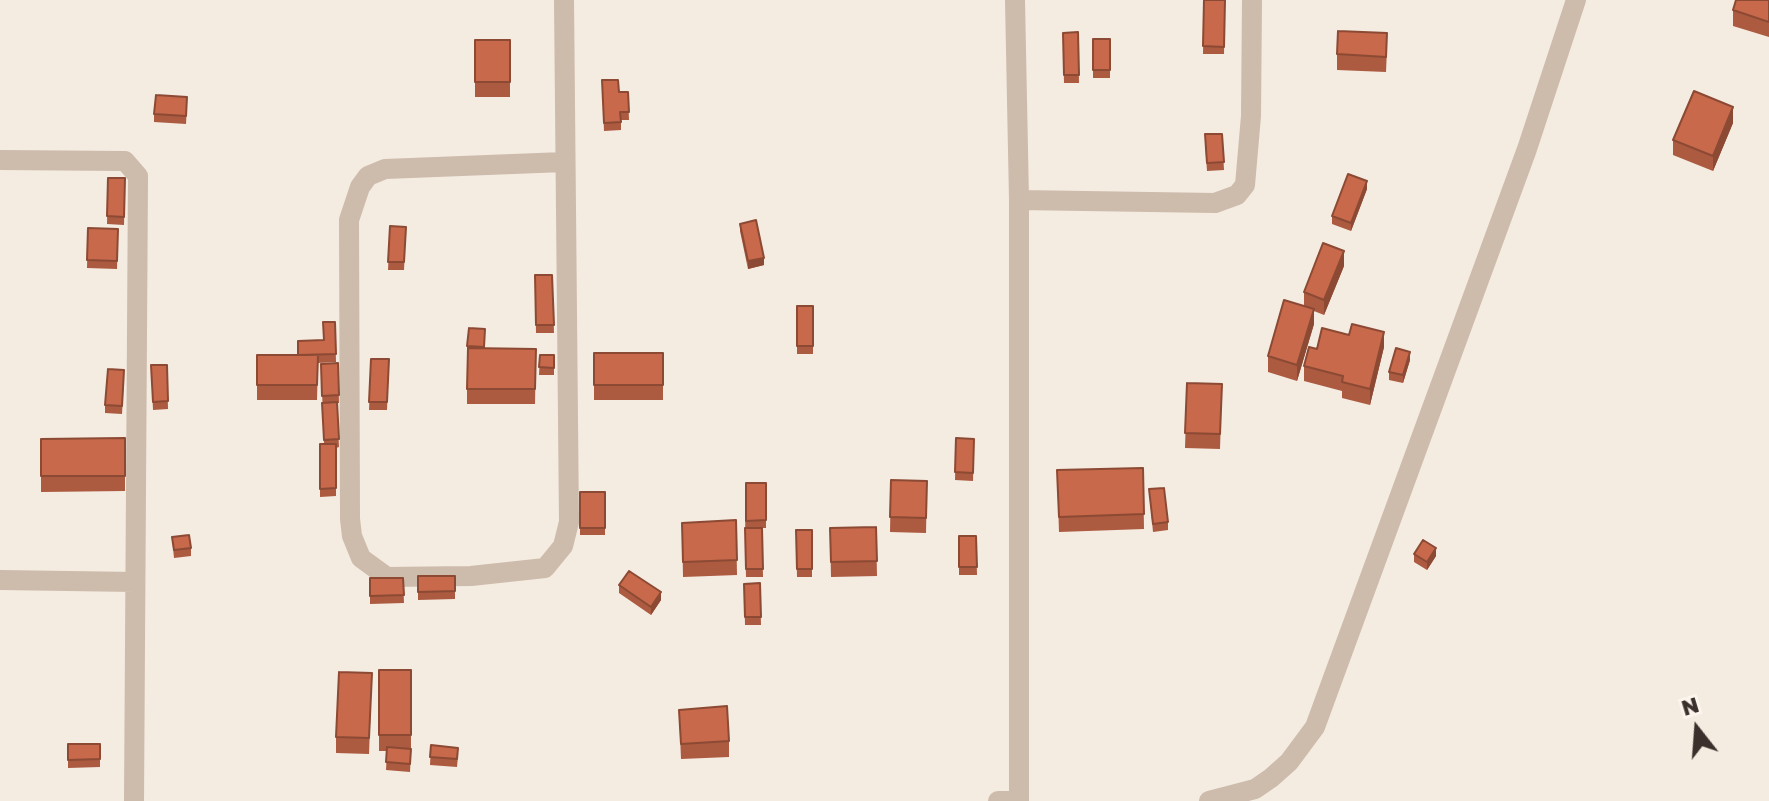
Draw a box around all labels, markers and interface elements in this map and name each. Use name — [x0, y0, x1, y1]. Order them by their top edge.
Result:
north arrow — [1657, 689, 1737, 769]
text: N — [1678, 690, 1702, 721]

